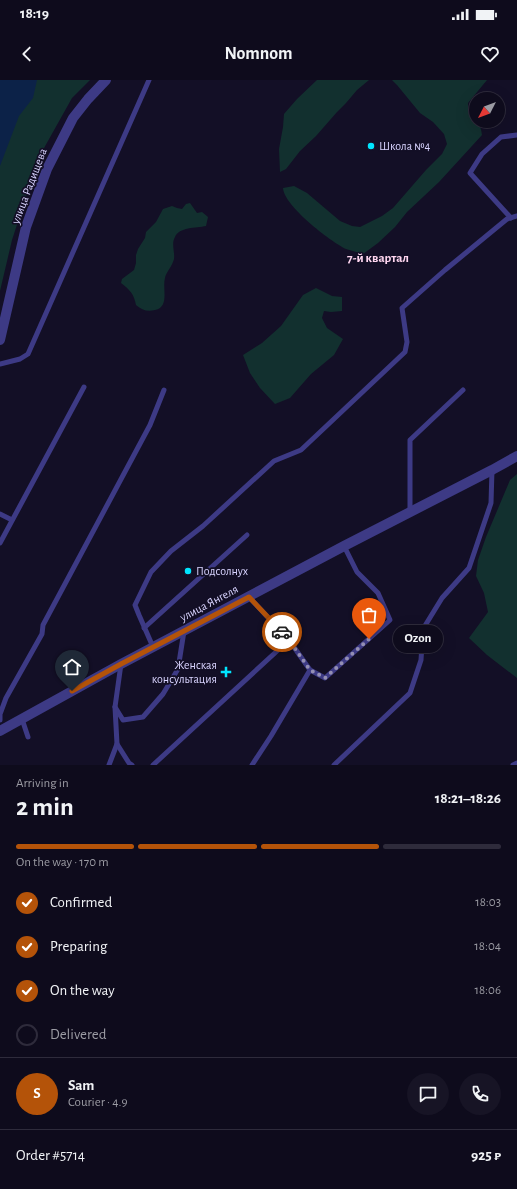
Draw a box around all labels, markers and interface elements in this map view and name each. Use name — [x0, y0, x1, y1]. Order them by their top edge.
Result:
text: 18:19 — [20, 6, 49, 21]
icon: back — [16, 43, 38, 65]
icon: heart — [479, 43, 501, 65]
text: Nomnom — [224, 45, 293, 63]
north arrow — [469, 92, 505, 128]
map controls — [469, 92, 505, 128]
place label: Школа №4 — [379, 140, 431, 152]
marker: Школа №4 — [366, 141, 376, 151]
street label: улица Радищева — [9, 146, 50, 227]
district label: 7-й квартал — [347, 252, 409, 265]
place label: Подсолнух — [196, 565, 249, 578]
marker: Подсолнух — [183, 566, 193, 576]
street label: улица Янгеля — [177, 583, 241, 625]
pin — [352, 598, 386, 639]
icon: bag — [358, 604, 380, 626]
courier — [262, 612, 302, 652]
icon: car — [271, 621, 293, 643]
callout: Ozon — [393, 625, 443, 653]
text: Ozon — [404, 632, 432, 645]
pin — [55, 650, 89, 691]
icon: home — [61, 656, 83, 678]
place label: Женская консультация — [152, 659, 217, 686]
marker: Женская консультация — [220, 666, 232, 678]
text: Arriving in — [16, 777, 69, 790]
text: 18:21–18:26 — [435, 791, 501, 806]
text: 2 min — [16, 794, 74, 820]
text: On the way · 170 m — [16, 856, 109, 869]
icon: check — [16, 892, 38, 914]
text: Confirmed — [50, 895, 112, 910]
text: 18:03 — [475, 896, 501, 909]
icon: check — [16, 936, 38, 958]
text: Preparing — [50, 939, 107, 954]
text: 18:04 — [474, 940, 501, 953]
icon: check — [16, 980, 38, 1002]
text: On the way — [50, 983, 115, 998]
text: 18:06 — [474, 984, 501, 997]
text: Delivered — [50, 1027, 107, 1042]
button: chat — [407, 1073, 449, 1115]
button: phone — [459, 1073, 501, 1115]
text: Sam — [68, 1078, 94, 1093]
text: S — [33, 1086, 41, 1101]
text: Courier · 4.9 — [68, 1096, 128, 1109]
text: Order #5714 — [16, 1148, 85, 1163]
text: 925 ₽ — [471, 1148, 501, 1163]

